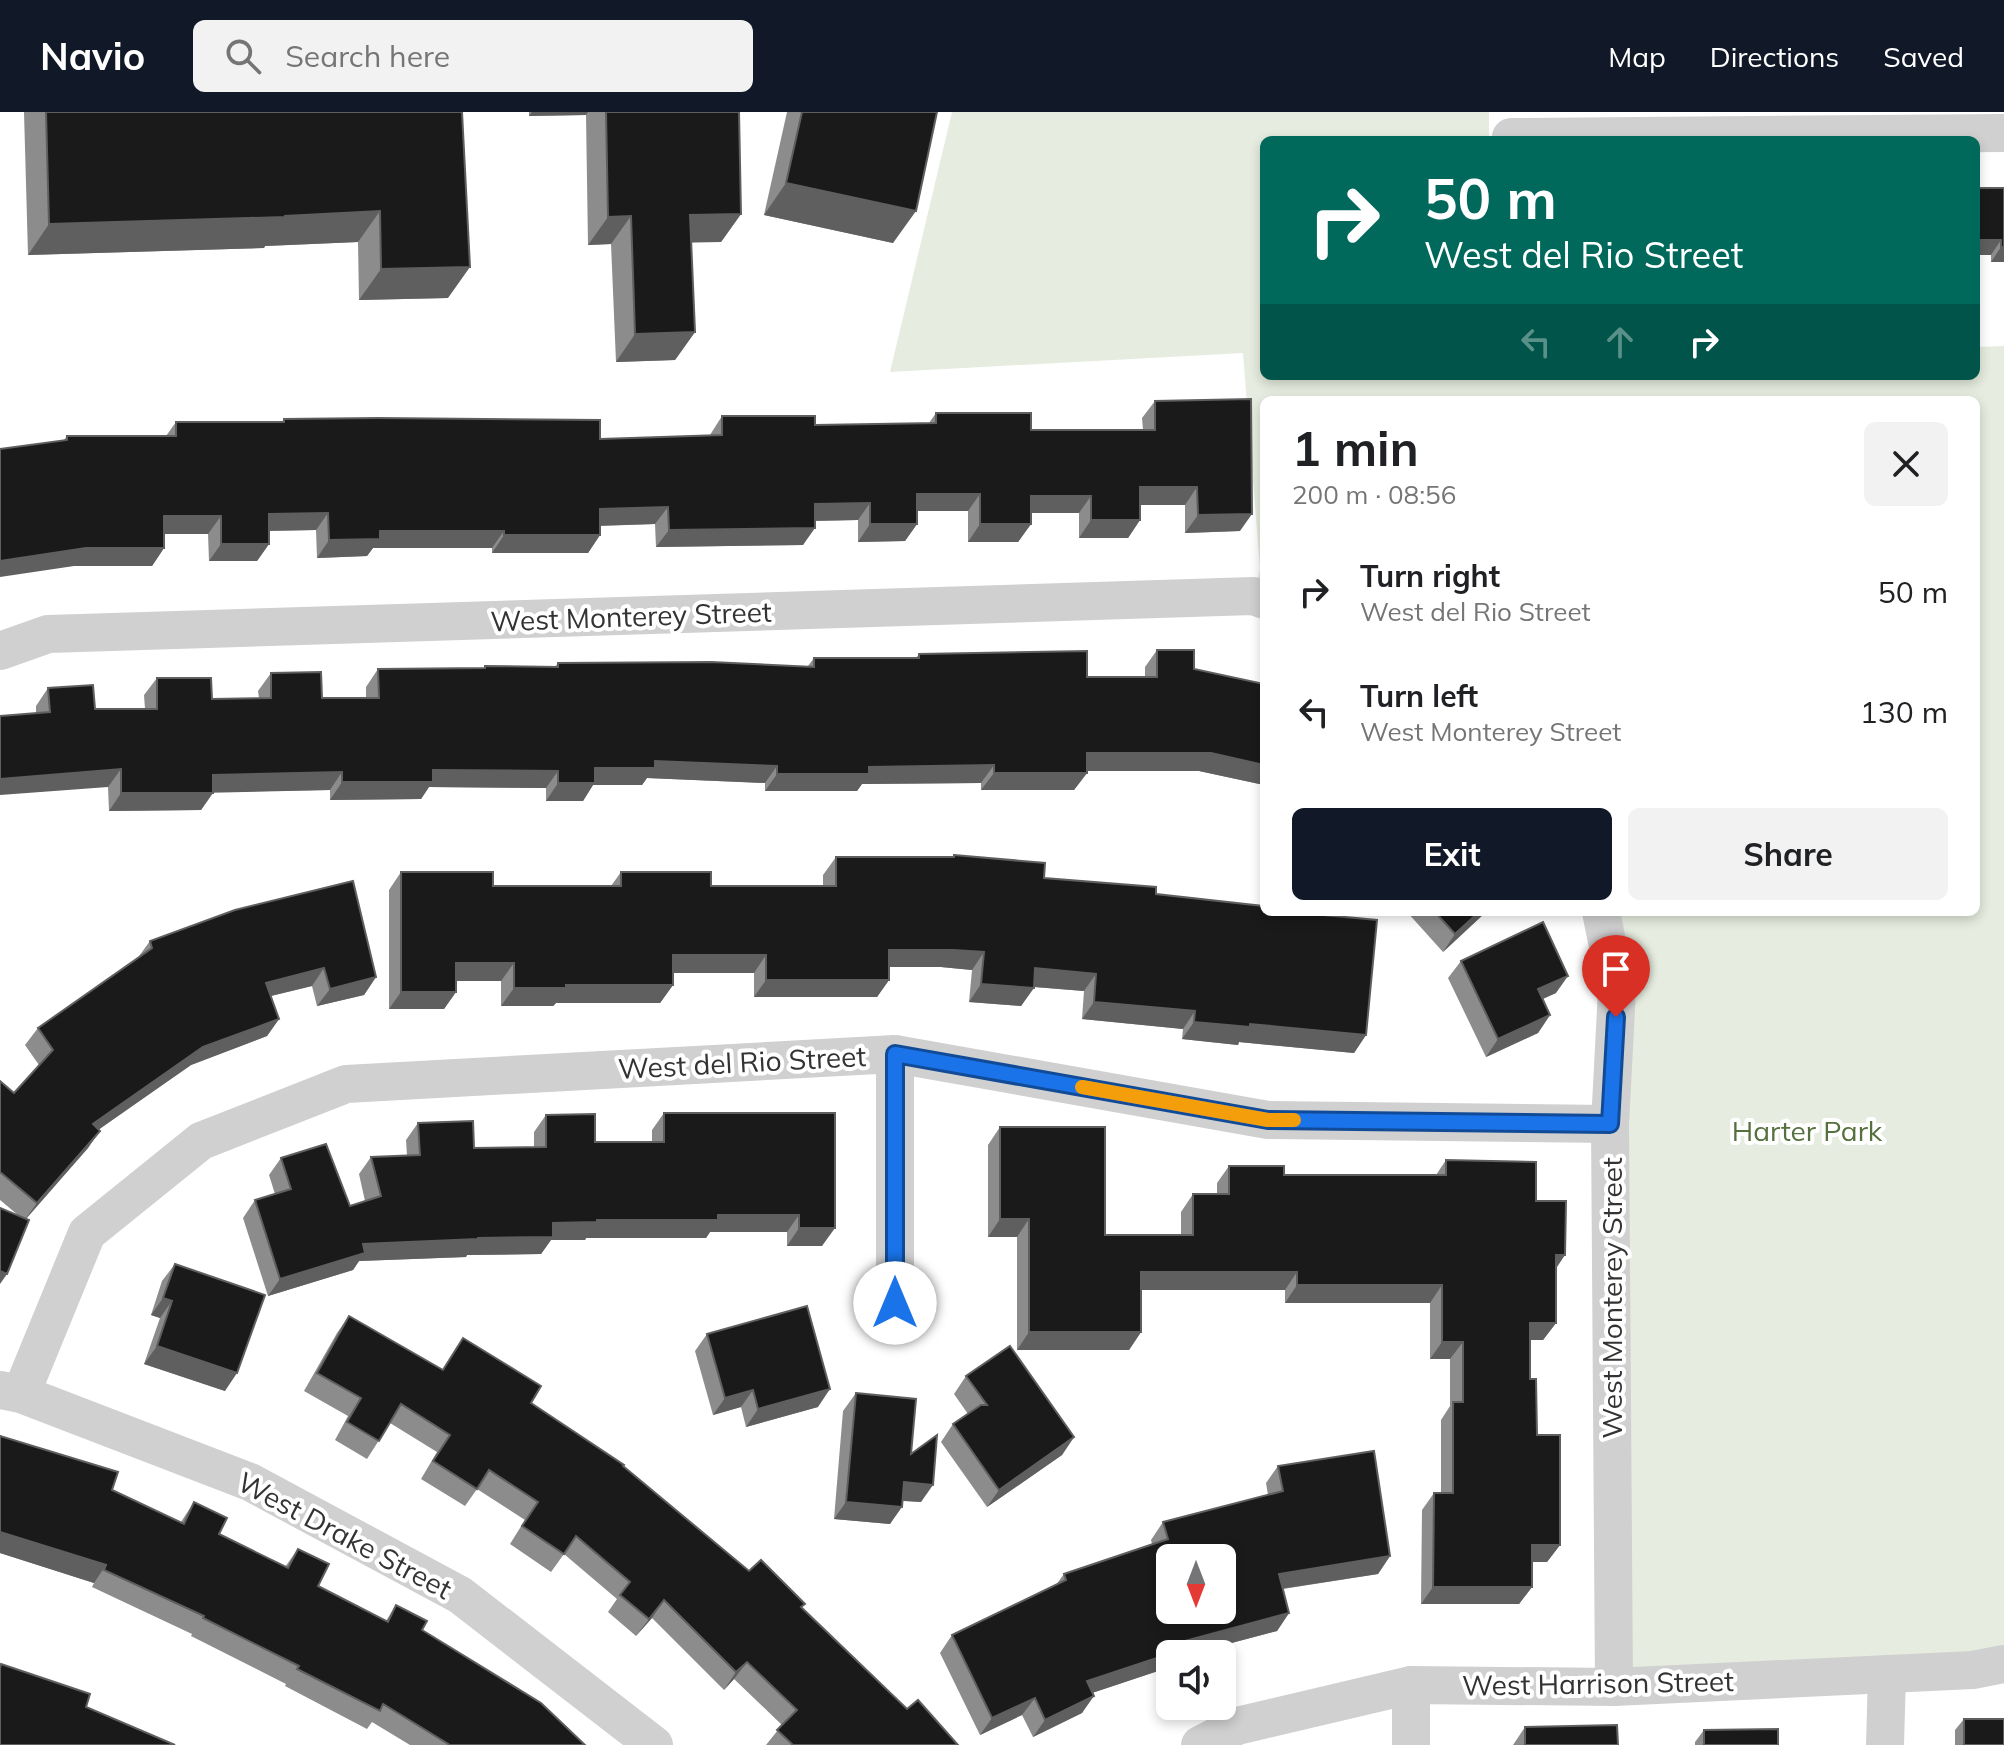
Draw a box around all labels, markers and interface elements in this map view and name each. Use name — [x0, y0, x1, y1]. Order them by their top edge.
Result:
search box — [193, 20, 753, 92]
text: Navio — [40, 32, 145, 80]
icon: search — [221, 34, 265, 78]
text: Search here — [285, 37, 450, 75]
text: Map — [1608, 39, 1666, 74]
text: Directions — [1710, 39, 1839, 74]
text: Saved — [1883, 39, 1964, 74]
text: 50 m — [1424, 163, 1557, 233]
icon: right — [1292, 168, 1396, 272]
text: West del Rio Street — [1424, 232, 1743, 277]
icon: left — [1514, 320, 1558, 364]
icon: ahead — [1598, 320, 1642, 364]
icon: right — [1682, 320, 1726, 364]
text: 1 min — [1292, 418, 1419, 478]
button: close — [1864, 422, 1948, 506]
text: 200 m · 08:56 — [1292, 478, 1456, 511]
text: Turn right — [1360, 557, 1500, 595]
icon: right — [1292, 570, 1336, 614]
text: 50 m — [1878, 573, 1948, 611]
street label: West Monterey Street — [490, 594, 772, 638]
text: West del Rio Street — [1360, 595, 1591, 628]
text: Turn left — [1360, 677, 1478, 715]
icon: left — [1292, 690, 1336, 734]
text: 130 m — [1860, 693, 1948, 731]
text: West Monterey Street — [1360, 715, 1621, 748]
button: Exit — [1292, 808, 1612, 900]
button: Share — [1628, 808, 1948, 900]
pin — [1582, 935, 1650, 1017]
icon: arrive — [1594, 947, 1638, 991]
street label: West del Rio Street — [617, 1038, 867, 1086]
park label: Harter Park — [1732, 1113, 1883, 1148]
street label: West Monterey Street — [1594, 1157, 1629, 1439]
position arrow — [853, 1261, 937, 1345]
street label: West Drake Street — [232, 1464, 458, 1606]
north arrow — [1156, 1544, 1236, 1624]
map controls — [1156, 1544, 1236, 1720]
button: sound — [1156, 1640, 1236, 1720]
street label: West Harrison Street — [1462, 1663, 1734, 1703]

